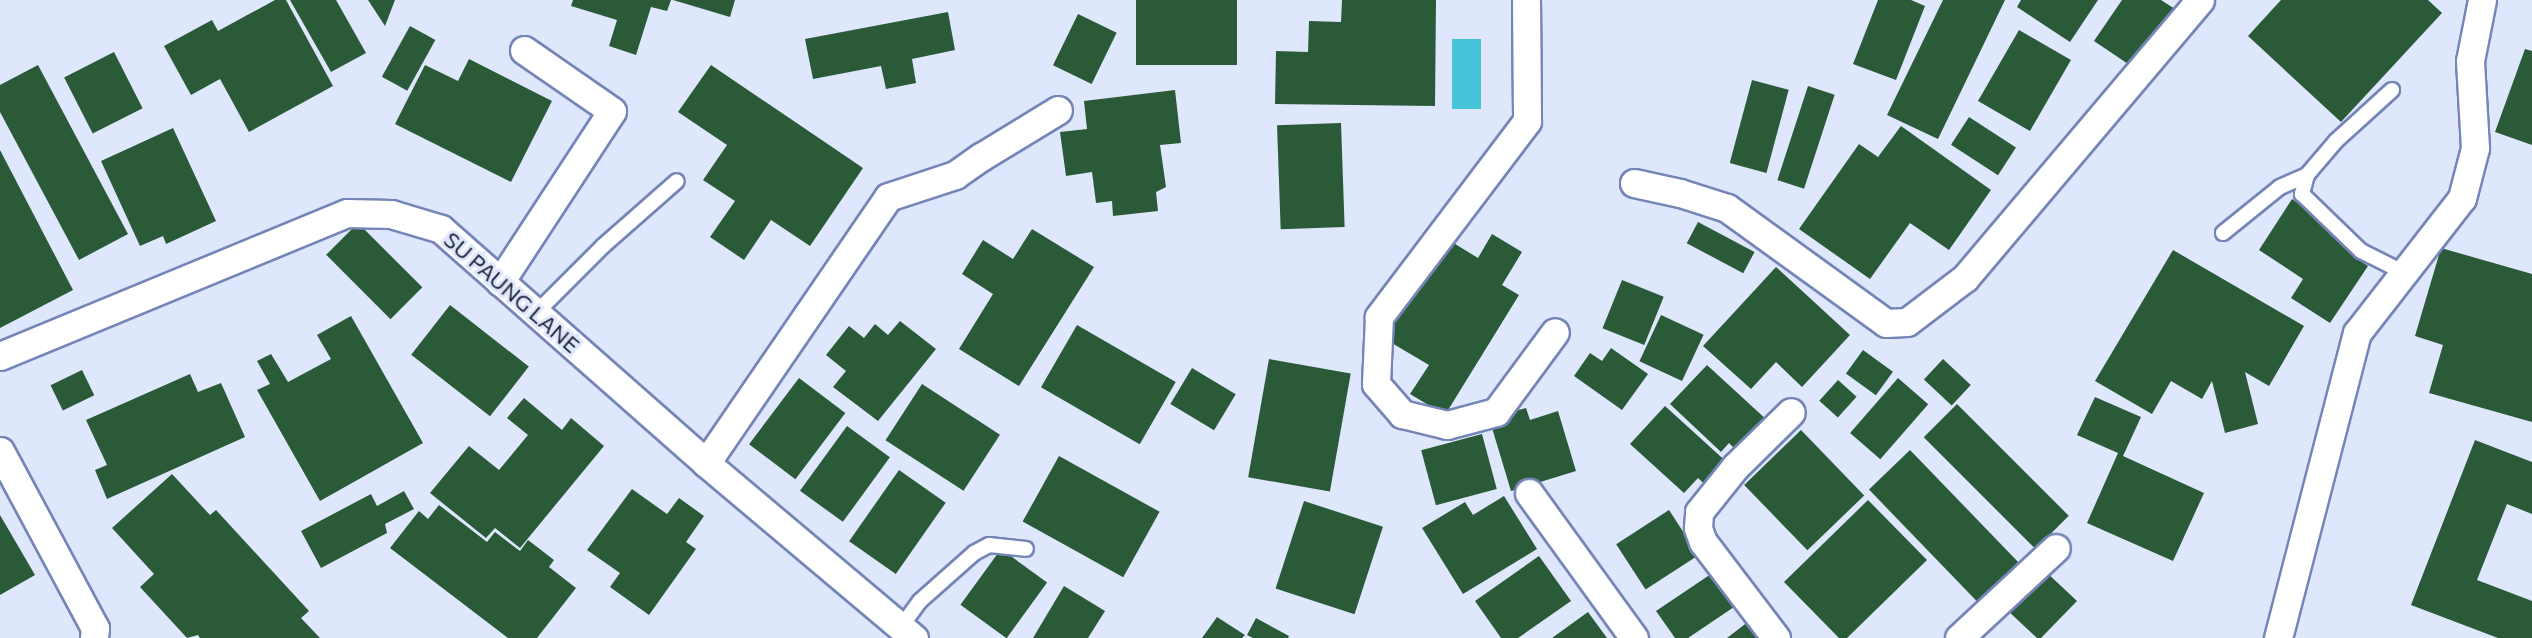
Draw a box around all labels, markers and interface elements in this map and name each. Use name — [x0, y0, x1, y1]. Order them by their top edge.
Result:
street label: SU PAUNG LANE — [439, 226, 585, 358]

